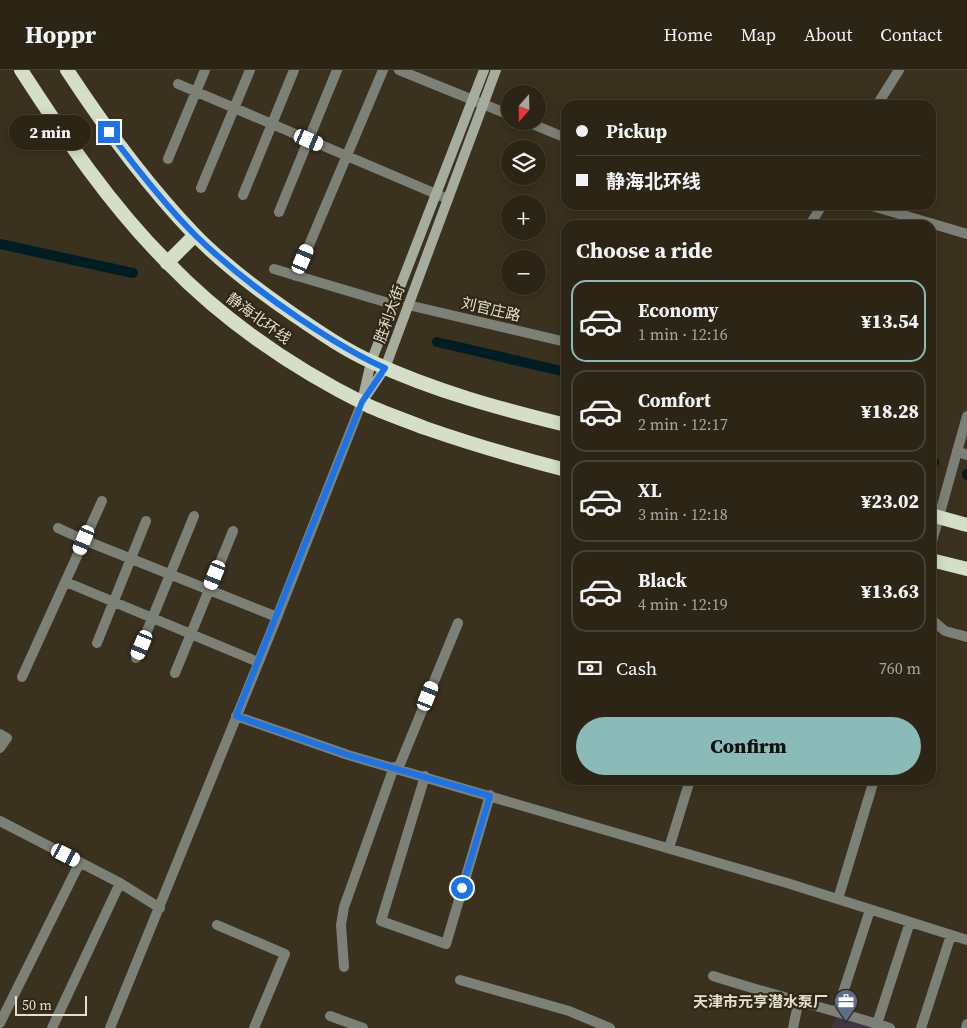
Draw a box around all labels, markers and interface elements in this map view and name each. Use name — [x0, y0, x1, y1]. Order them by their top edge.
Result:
text: Hoppr — [25, 18, 96, 51]
text: Home — [664, 22, 713, 47]
text: Map — [741, 22, 776, 47]
text: About — [804, 22, 852, 47]
text: Contact — [880, 22, 942, 47]
north arrow — [501, 85, 546, 130]
map controls — [501, 85, 546, 295]
callout: 2 min — [9, 114, 92, 150]
text: Pickup — [606, 118, 667, 144]
text: 2 min — [29, 121, 71, 143]
route end — [98, 121, 120, 143]
car — [292, 127, 325, 153]
button: layers — [501, 140, 546, 185]
text: 静海北环线 — [606, 168, 701, 194]
button: + — [501, 195, 546, 240]
text: Choose a ride — [576, 235, 713, 265]
car — [290, 242, 315, 276]
button: − — [501, 250, 546, 295]
street label: 胜利大街 — [369, 282, 409, 346]
street label: 静海北环线 — [222, 287, 296, 349]
street label: 刘官庄路 — [459, 292, 523, 326]
text: Economy — [638, 297, 719, 323]
icon: car — [578, 299, 623, 344]
text: ¥13.54 — [861, 308, 919, 334]
text: 1 min · 12:16 — [638, 323, 728, 345]
text: Comfort — [638, 387, 711, 413]
icon: car — [578, 389, 623, 434]
text: ¥18.28 — [861, 398, 919, 424]
text: 2 min · 12:17 — [638, 413, 728, 435]
text: XL — [638, 477, 661, 503]
icon: car — [578, 479, 623, 524]
text: ¥23.02 — [861, 488, 919, 514]
text: 3 min · 12:18 — [638, 503, 728, 525]
car — [71, 523, 96, 557]
car — [202, 558, 227, 592]
text: Black — [638, 567, 687, 593]
icon: car — [578, 569, 623, 614]
text: ¥13.63 — [861, 578, 919, 604]
text: 4 min · 12:19 — [638, 593, 728, 615]
car — [129, 628, 154, 662]
icon: cash — [576, 654, 604, 682]
text: Cash — [616, 655, 657, 681]
text: 760 m — [879, 657, 921, 679]
car — [415, 679, 440, 713]
button: Confirm — [576, 717, 921, 775]
car — [49, 842, 82, 868]
route start — [451, 877, 473, 899]
office icon: 天津市元亨潜水泵厂 — [833, 988, 859, 1022]
place label: 天津市元亨潜水泵厂 — [693, 991, 828, 1012]
scale bar — [15, 993, 88, 1016]
text: 50 m — [22, 995, 52, 1015]

